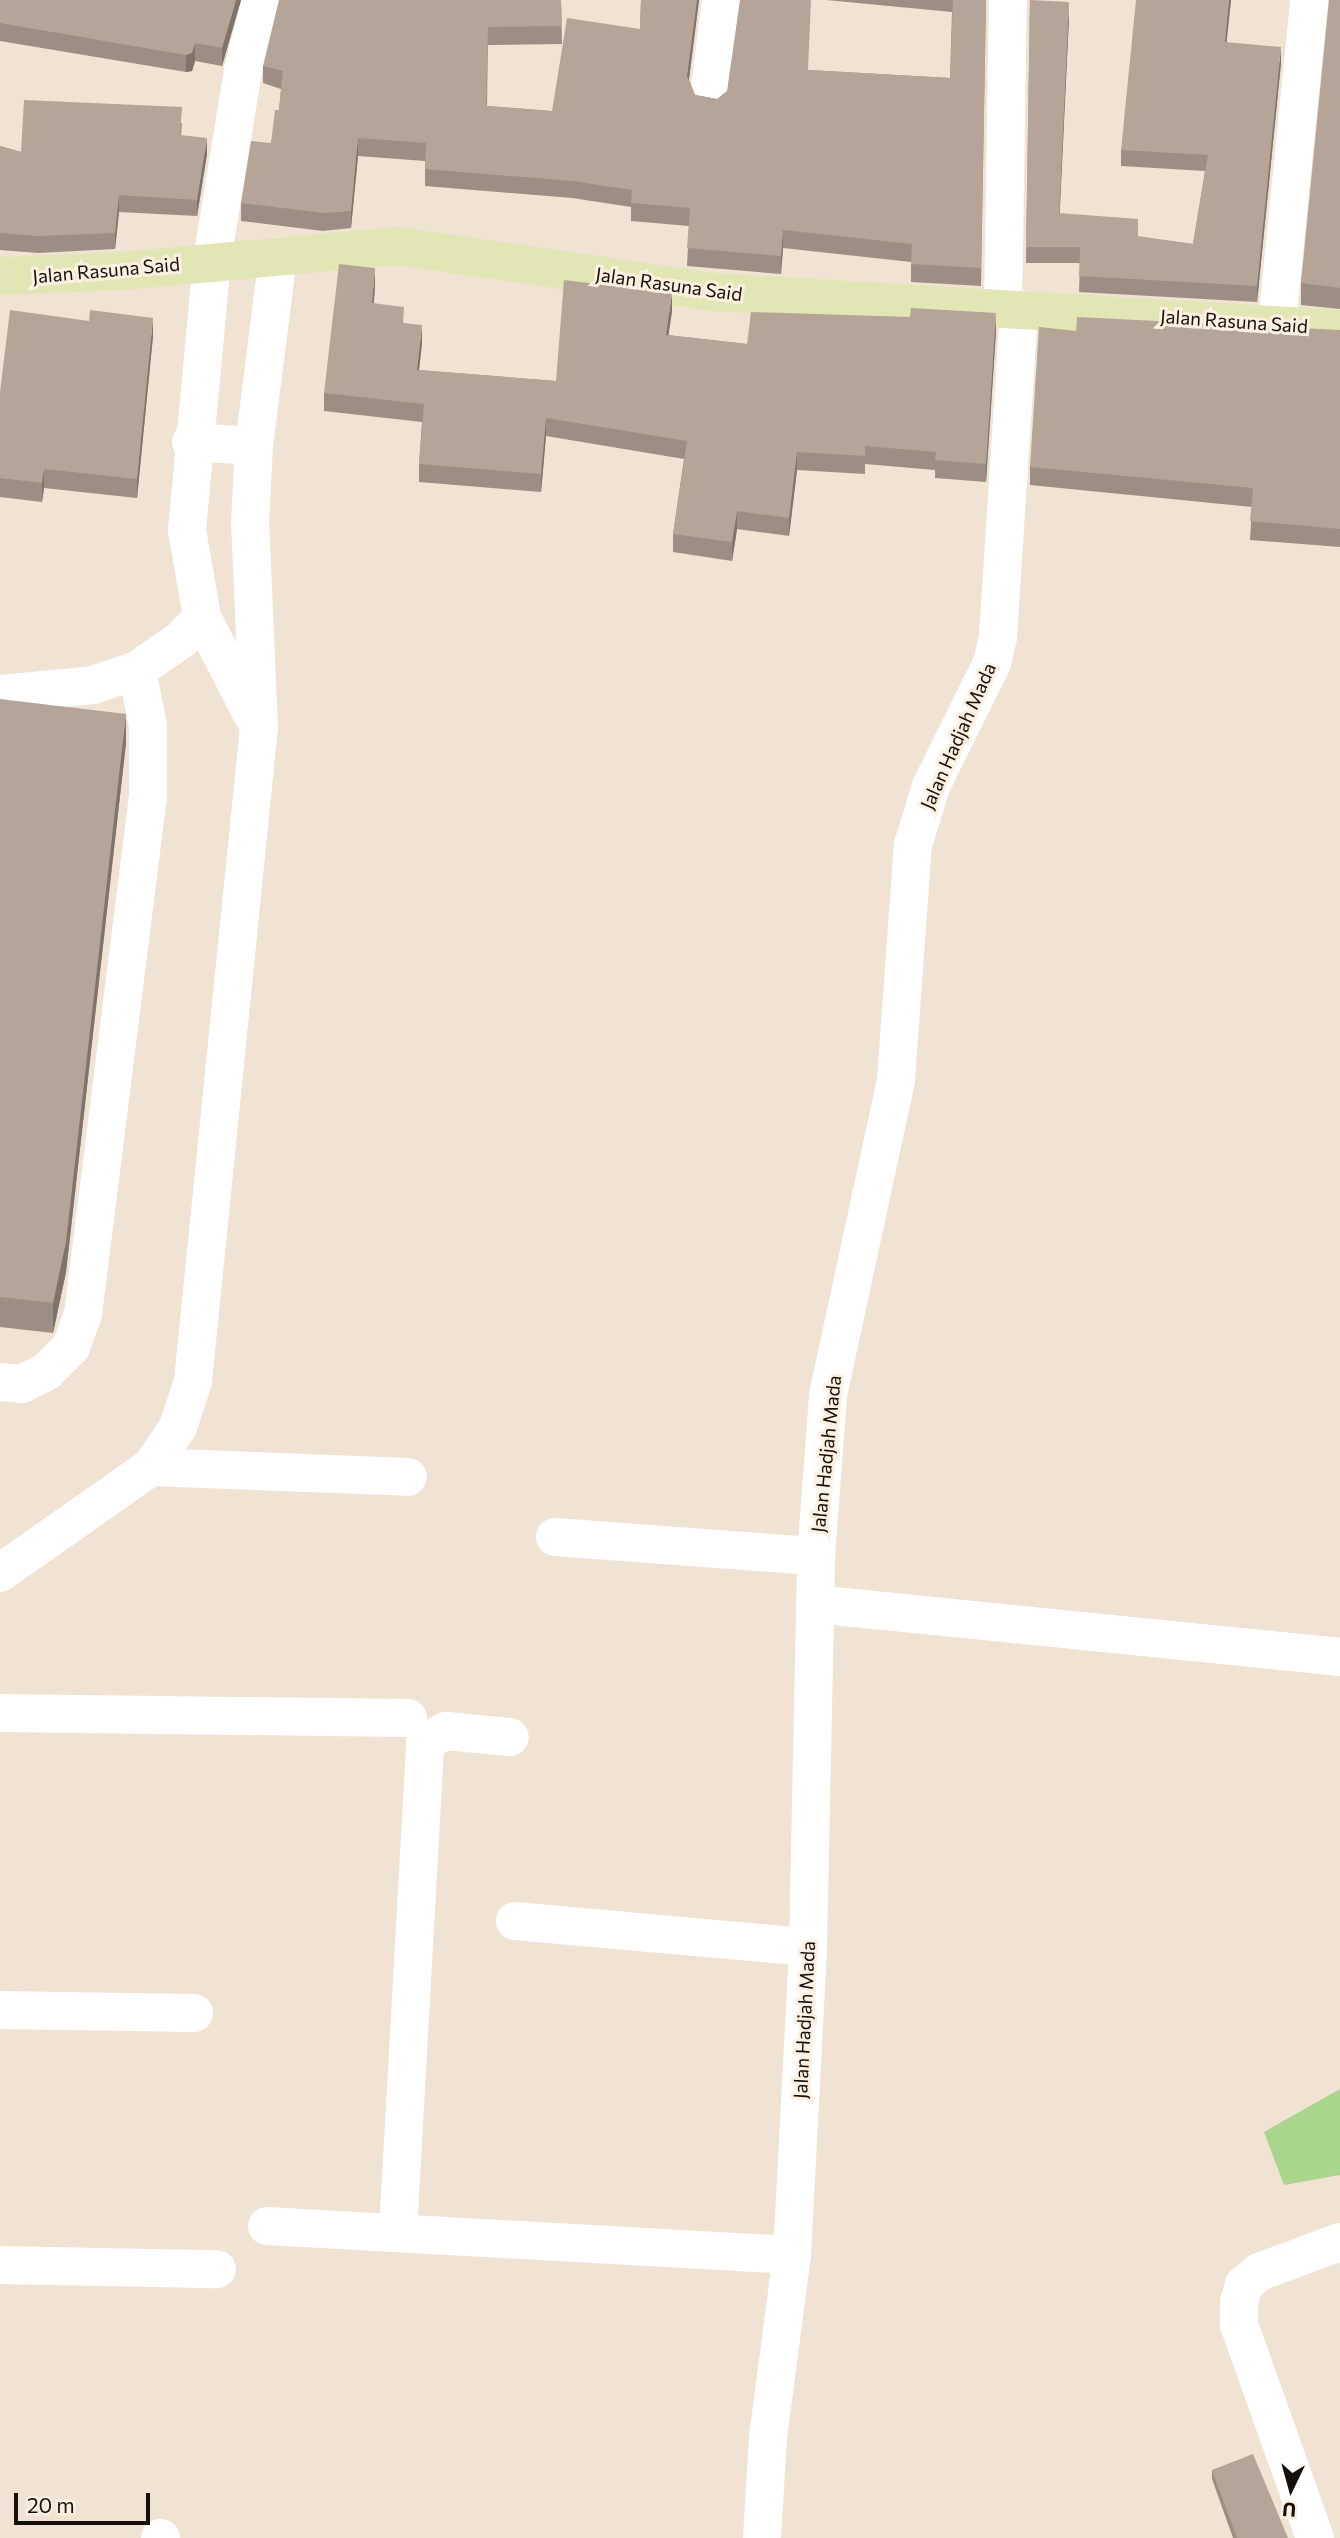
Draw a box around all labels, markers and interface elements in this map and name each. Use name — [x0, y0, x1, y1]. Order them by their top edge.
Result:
street label: Jalan Rasuna Said — [31, 252, 181, 288]
street label: Jalan Rasuna Said — [594, 262, 744, 306]
street label: Jalan Rasuna Said — [1159, 304, 1309, 338]
street label: Jalan Hadjah Mada — [915, 659, 1001, 813]
street label: Jalan Hadjah Mada — [806, 1374, 846, 1534]
street label: Jalan Hadjah Mada — [788, 1940, 820, 2100]
north arrow — [1256, 2454, 1326, 2524]
scale bar — [18, 2478, 154, 2522]
text: 20 m — [27, 2492, 75, 2517]
text: U — [1281, 2498, 1297, 2522]

